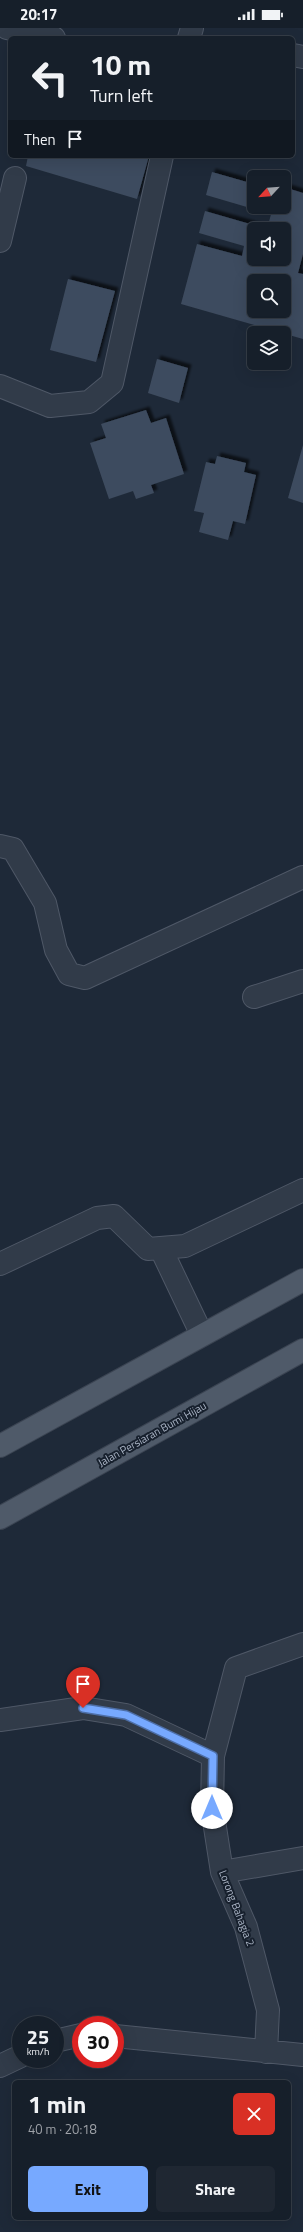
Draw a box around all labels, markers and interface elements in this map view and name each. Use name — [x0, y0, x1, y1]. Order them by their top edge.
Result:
text: 20:17 — [20, 3, 57, 26]
text: 10 m — [90, 43, 151, 86]
icon: left — [24, 52, 76, 104]
text: Turn left — [90, 82, 153, 109]
text: Then — [24, 128, 56, 151]
icon: arrive — [64, 128, 86, 150]
north arrow — [247, 170, 291, 214]
map controls — [247, 170, 291, 370]
button: sound — [247, 222, 291, 266]
button: search — [247, 274, 291, 318]
button: layers — [247, 326, 291, 370]
street label: Jalan Persiaran Bumi Hijau — [95, 1397, 209, 1471]
pin — [66, 1667, 100, 1708]
icon: arrive — [72, 1673, 94, 1695]
position arrow — [191, 1787, 233, 1829]
street label: Lorong Bahagia 2 — [215, 1868, 259, 1948]
speed limit sign: 30 — [72, 2016, 124, 2068]
text: 25 — [27, 2021, 49, 2052]
text: km/h — [27, 2044, 49, 2059]
text: 1 min — [28, 2086, 86, 2122]
button: close — [233, 2093, 275, 2135]
text: 40 m · 20:18 — [28, 2119, 97, 2139]
button: Exit — [28, 2166, 148, 2212]
button: Share — [156, 2166, 275, 2212]

